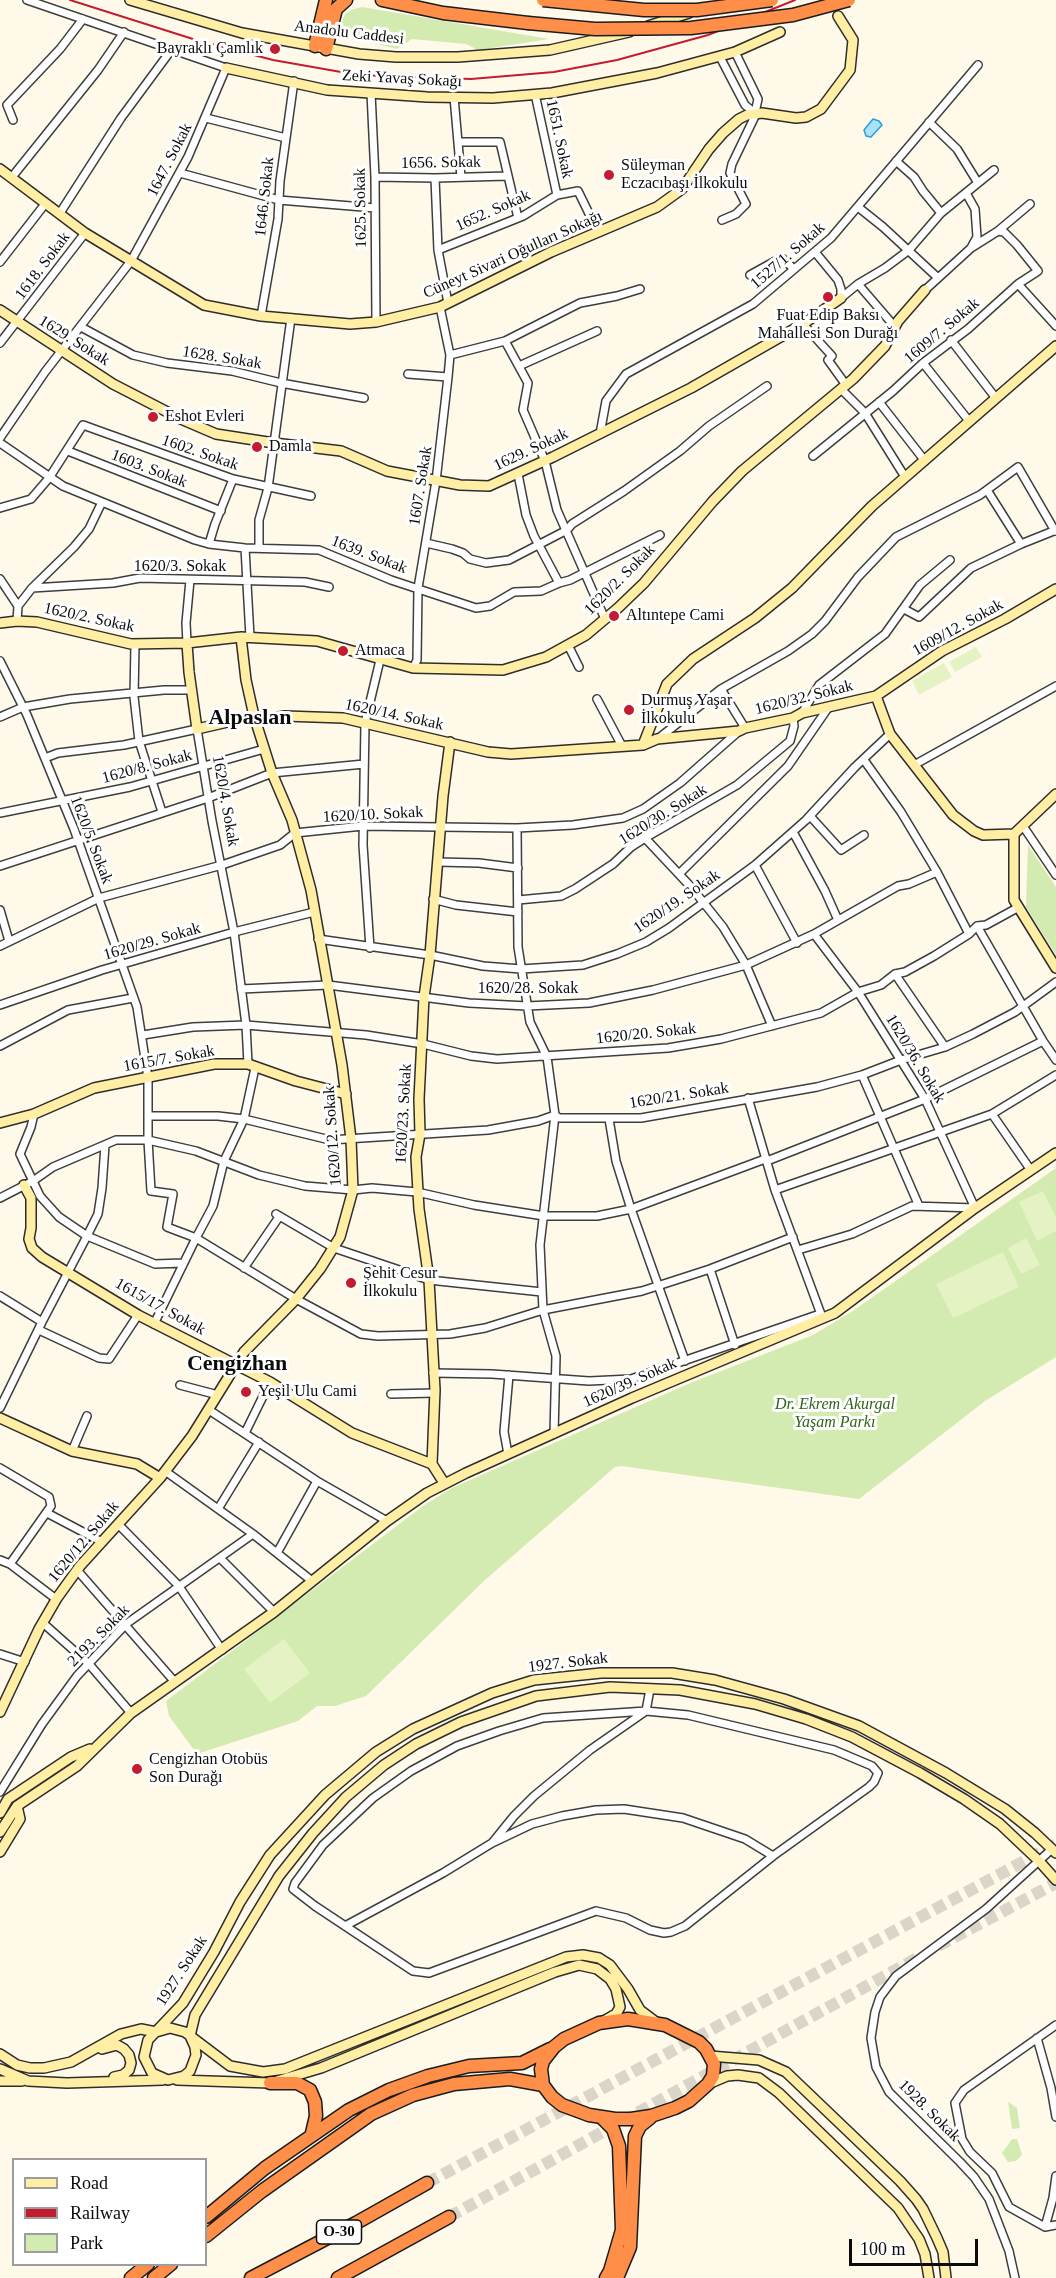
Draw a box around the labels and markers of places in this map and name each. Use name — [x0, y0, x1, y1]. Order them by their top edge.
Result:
place label: Bayraklı Çamlık — [157, 39, 263, 59]
marker: Bayraklı Çamlık — [268, 42, 282, 56]
place label: Süleyman Eczacıbaşı İlkokulu — [621, 156, 748, 194]
marker: Süleyman Eczacıbaşı İlkokulu — [602, 168, 616, 182]
marker: Fuat Edip Baksı Mahallesi Son Durağı — [821, 290, 835, 304]
place label: Fuat Edip Baksı Mahallesi Son Durağı — [758, 306, 898, 344]
place label: Eshot Evleri — [165, 407, 245, 427]
marker: Eshot Evleri — [146, 410, 160, 424]
place label: Damla — [269, 437, 312, 457]
marker: Damla — [250, 440, 264, 454]
place label: Altıntepe Cami — [626, 606, 724, 626]
marker: Altıntepe Cami — [607, 609, 621, 623]
place label: Atmaca — [355, 641, 405, 661]
marker: Atmaca — [336, 644, 350, 658]
place label: Durmuş Yaşar İlkokulu — [641, 691, 732, 729]
marker: Durmuş Yaşar İlkokulu — [622, 703, 636, 717]
place label: Şehit Cesur İlkokulu — [363, 1264, 437, 1302]
marker: Şehit Cesur İlkokulu — [344, 1276, 358, 1290]
place label: Yeşil Ulu Cami — [258, 1382, 357, 1402]
marker: Yeşil Ulu Cami — [239, 1385, 253, 1399]
place label: Cengizhan Otobüs Son Durağı — [149, 1750, 268, 1788]
marker: Cengizhan Otobüs Son Durağı — [130, 1762, 144, 1776]

